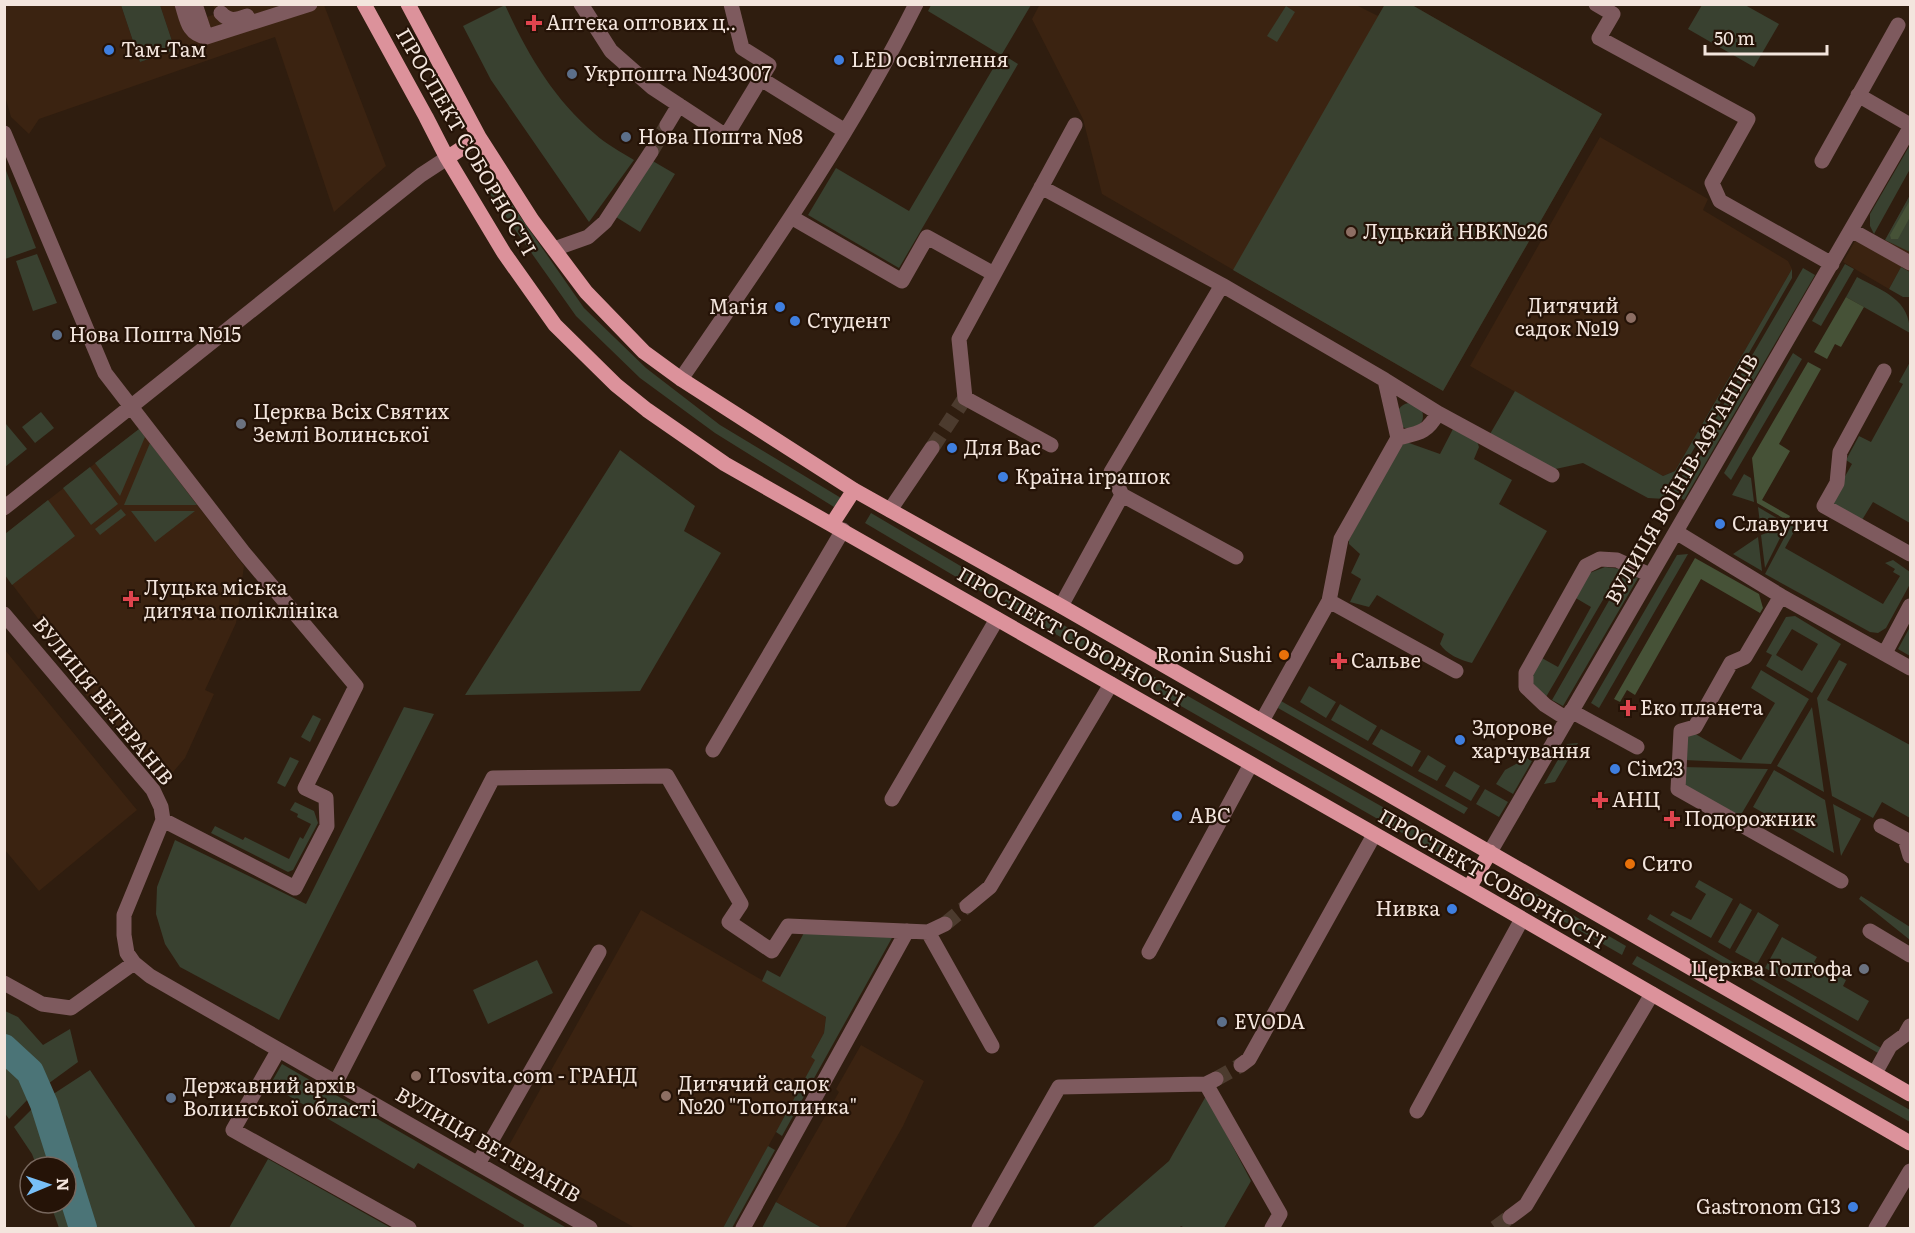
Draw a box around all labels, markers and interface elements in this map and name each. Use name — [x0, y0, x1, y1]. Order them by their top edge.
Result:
place label: Аптека оптових ц‥ — [546, 6, 736, 36]
marker: Аптека оптових ц‥ — [527, 16, 541, 30]
scale bar — [1705, 18, 1826, 56]
street label: ПРОСПЕКТ СОБОРНОСТІ — [390, 22, 545, 260]
text: 50 m — [1714, 24, 1755, 51]
place label: Там-Там — [121, 33, 206, 63]
marker: Там-Там — [102, 43, 116, 57]
place label: LED освітлення — [851, 43, 1008, 73]
marker: LED освітлення — [832, 53, 846, 67]
place label: Укрпошта №43007 — [584, 57, 772, 87]
marker: Укрпошта №43007 — [565, 67, 579, 81]
place label: Нова Пошта №8 — [638, 120, 803, 150]
marker: Нова Пошта №8 — [619, 130, 633, 144]
place label: Луцький НВК№26 — [1363, 215, 1548, 245]
marker: Луцький НВК№26 — [1344, 225, 1358, 239]
place label: Дитячий садок №19 — [1515, 289, 1619, 342]
place label: Магія — [709, 290, 768, 320]
marker: Магія — [773, 300, 787, 314]
place label: Студент — [807, 304, 891, 334]
marker: Дитячий садок №19 — [1624, 311, 1638, 325]
marker: Студент — [788, 314, 802, 328]
place label: Нова Пошта №15 — [69, 318, 241, 348]
marker: Нова Пошта №15 — [50, 328, 64, 342]
street label: ВУЛИЦЯ ВОЇНІВ-АФГАНЦІВ — [1596, 347, 1764, 609]
place label: Церква Всіх Святих Землі Волинської — [253, 395, 450, 448]
marker: Церква Всіх Святих Землі Волинської — [234, 417, 248, 431]
place label: Для Вас — [964, 431, 1041, 461]
marker: Для Вас — [945, 441, 959, 455]
place label: Країна іграшок — [1015, 460, 1171, 490]
marker: Країна іграшок — [996, 470, 1010, 484]
place label: Славутич — [1732, 507, 1829, 537]
marker: Славутич — [1713, 517, 1727, 531]
street label: ПРОСПЕКТ СОБОРНОСТІ — [953, 558, 1191, 713]
place label: Луцька міська дитяча поліклініка — [144, 571, 339, 624]
marker: Луцька міська дитяча поліклініка — [122, 590, 140, 608]
street label: ВУЛИЦЯ ВЕТЕРАНІВ — [27, 609, 182, 791]
place label: Ronin Sushi — [1156, 638, 1272, 668]
place label: Сальве — [1351, 644, 1421, 674]
marker: Ronin Sushi — [1277, 648, 1291, 662]
marker: Сальве — [1332, 654, 1346, 668]
place label: Еко планета — [1640, 691, 1764, 721]
marker: Еко планета — [1621, 701, 1635, 715]
place label: Здорове харчування — [1472, 711, 1591, 764]
marker: Здорове харчування — [1453, 733, 1467, 747]
place label: Сім23 — [1627, 752, 1684, 782]
marker: Сім23 — [1608, 762, 1622, 776]
place label: АНЦ — [1612, 783, 1661, 813]
marker: АНЦ — [1593, 793, 1607, 807]
place label: АВС — [1189, 799, 1231, 829]
street label: ПРОСПЕКТ СОБОРНОСТІ — [1374, 800, 1612, 955]
place label: Подорожник — [1684, 802, 1816, 832]
marker: АВС — [1170, 809, 1184, 823]
marker: Подорожник — [1665, 812, 1679, 826]
place label: Сито — [1642, 847, 1693, 877]
marker: Сито — [1623, 857, 1637, 871]
place label: Нивка — [1376, 892, 1440, 922]
marker: Нивка — [1445, 902, 1459, 916]
place label: Церква Голгофа — [1691, 952, 1852, 982]
marker: Церква Голгофа — [1857, 962, 1871, 976]
place label: EVODA — [1234, 1005, 1305, 1035]
marker: EVODA — [1215, 1015, 1229, 1029]
place label: ITosvita.com - ГРАНД — [428, 1059, 637, 1089]
place label: Дитячий садок №20 "Тополинка" — [678, 1067, 857, 1120]
place label: Державний архів Волинської області — [183, 1069, 377, 1122]
marker: ITosvita.com - ГРАНД — [409, 1069, 423, 1083]
street label: ВУЛИЦЯ ВЕТЕРАНІВ — [391, 1078, 587, 1209]
marker: Дитячий садок №20 "Тополинка" — [659, 1089, 673, 1103]
marker: Державний архів Волинської області — [164, 1091, 178, 1105]
north arrow — [18, 1155, 78, 1215]
text: N — [52, 1177, 76, 1192]
place label: Gastronom G13 — [1696, 1190, 1841, 1220]
marker: Gastronom G13 — [1846, 1200, 1860, 1214]

